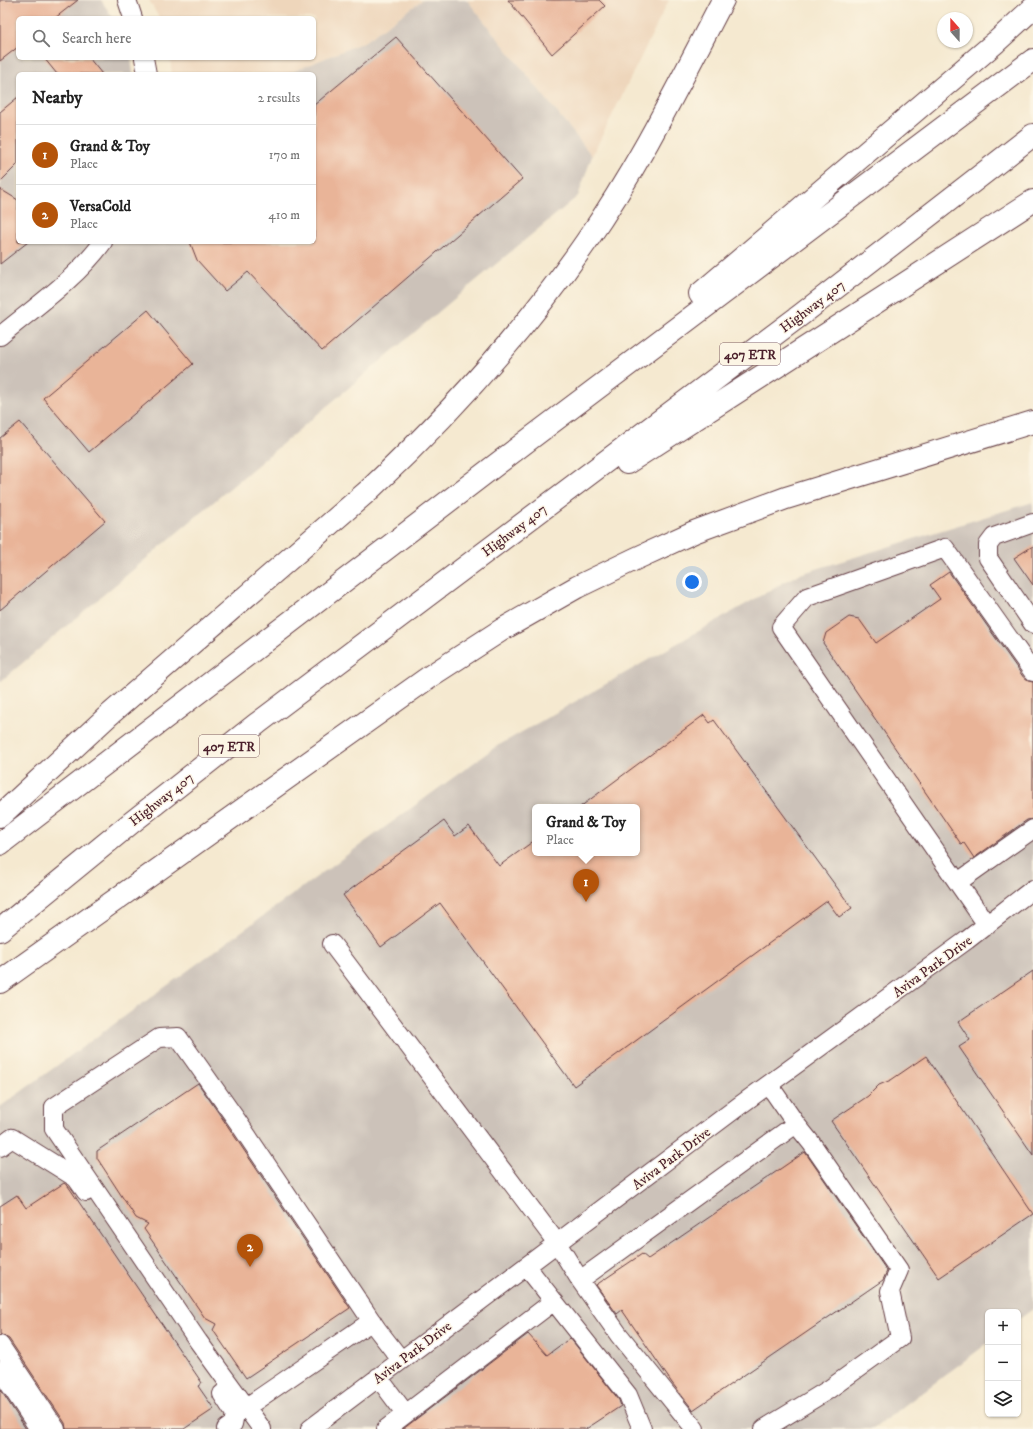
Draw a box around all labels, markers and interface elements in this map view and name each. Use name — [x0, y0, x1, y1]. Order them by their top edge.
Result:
north arrow — [937, 12, 973, 48]
search box — [16, 16, 316, 60]
icon: search — [30, 27, 52, 49]
text: Search here — [62, 29, 131, 48]
text: Nearby — [32, 87, 82, 109]
text: 2 results — [258, 90, 300, 106]
text: Grand & Toy — [70, 137, 150, 156]
text: 1 — [43, 147, 47, 163]
text: 170 m — [269, 147, 300, 163]
text: Place — [70, 156, 98, 172]
text: VersaCold — [70, 197, 131, 216]
text: 2 — [42, 207, 48, 223]
text: 410 m — [268, 207, 300, 223]
text: Place — [70, 216, 98, 232]
street label: Highway 407 — [776, 276, 849, 337]
road number: 407 ETR — [720, 343, 780, 365]
street label: Highway 407 — [478, 500, 551, 561]
your location — [682, 572, 702, 592]
road number: 407 ETR — [199, 735, 259, 757]
street label: Highway 407 — [126, 769, 197, 831]
popup — [532, 804, 640, 856]
text: Grand & Toy — [546, 813, 626, 832]
text: Place — [546, 832, 574, 848]
pin: 1 — [573, 869, 599, 902]
street label: Aviva Park Drive — [889, 932, 976, 1002]
street label: Aviva Park Drive — [629, 1123, 715, 1194]
pin: 2 — [237, 1234, 263, 1267]
map controls — [985, 1309, 1021, 1417]
button: + — [985, 1309, 1021, 1345]
street label: Aviva Park Drive — [370, 1317, 456, 1388]
button: − — [985, 1345, 1021, 1381]
button: layers — [985, 1381, 1021, 1417]

